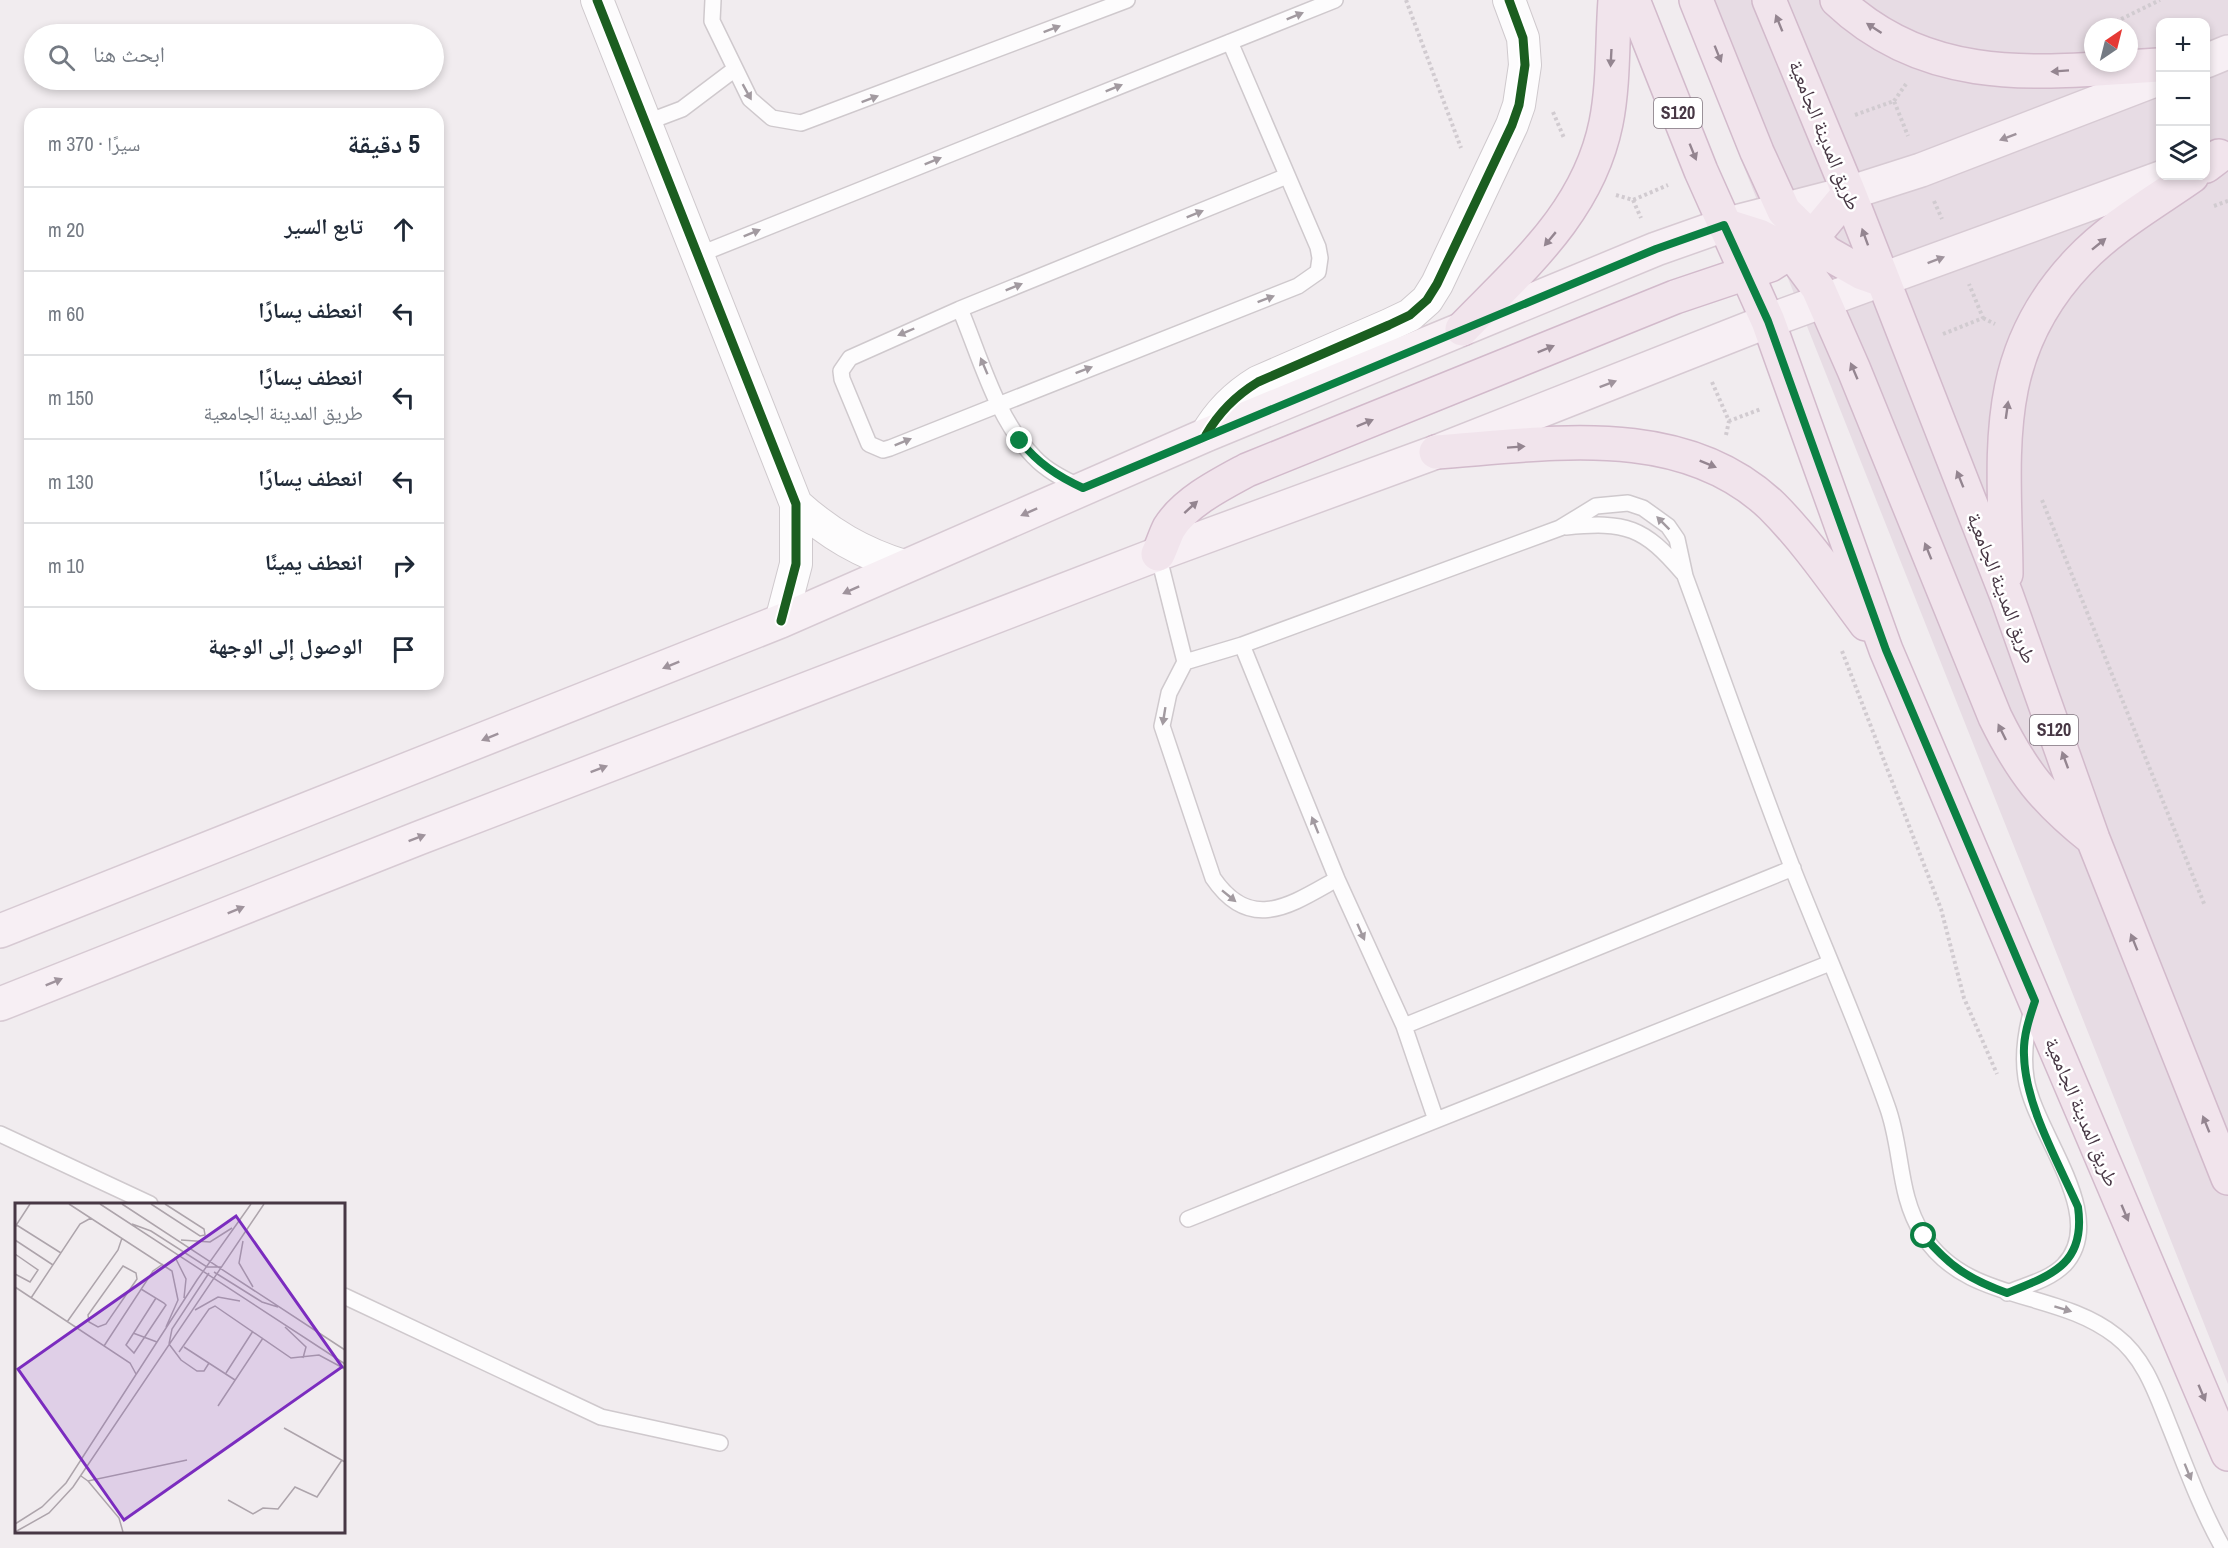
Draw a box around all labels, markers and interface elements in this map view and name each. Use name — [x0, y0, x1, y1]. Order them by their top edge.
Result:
one-way arrow — [1287, 11, 1305, 21]
one-way arrow — [1774, 14, 1783, 32]
north arrow — [2084, 18, 2138, 72]
map controls — [2156, 18, 2210, 180]
button: + — [2156, 18, 2210, 72]
one-way arrow — [1043, 23, 1061, 33]
one-way arrow — [1866, 23, 1882, 34]
search box — [24, 24, 444, 90]
text: ابحث هنا — [93, 39, 165, 69]
icon: search — [45, 41, 78, 74]
one-way arrow — [1713, 46, 1723, 64]
one-way arrow — [1607, 49, 1616, 68]
street label: طريق المدينة الجامعية — [1783, 56, 1868, 214]
one-way arrow — [2051, 67, 2070, 76]
button: − — [2156, 72, 2210, 126]
one-way arrow — [1106, 83, 1124, 93]
one-way arrow — [742, 84, 752, 101]
one-way arrow — [861, 93, 879, 103]
road number: S120 — [1654, 98, 1702, 128]
text: 5 دقيقة — [348, 126, 420, 161]
button: layers — [2156, 126, 2210, 180]
text: سيرًا · 370 m — [48, 130, 141, 157]
one-way arrow — [1999, 132, 2017, 142]
one-way arrow — [1689, 143, 1699, 161]
one-way arrow — [925, 156, 943, 166]
one-way arrow — [1186, 209, 1204, 218]
text: تابع السير — [285, 211, 363, 241]
icon: ahead — [387, 213, 420, 246]
text: 20 m — [48, 216, 84, 243]
one-way arrow — [744, 228, 762, 238]
one-way arrow — [1860, 228, 1870, 246]
one-way arrow — [1544, 231, 1556, 246]
one-way arrow — [2091, 238, 2107, 251]
one-way arrow — [1927, 254, 1945, 264]
one-way arrow — [1006, 282, 1024, 292]
one-way arrow — [1257, 294, 1275, 303]
text: انعطف يسارًا — [258, 295, 363, 325]
icon: left — [387, 297, 420, 330]
text: 60 m — [48, 300, 84, 327]
one-way arrow — [897, 327, 915, 337]
one-way arrow — [1537, 344, 1555, 353]
one-way arrow — [979, 356, 989, 374]
one-way arrow — [1849, 361, 1859, 379]
text: انعطف يسارًا — [258, 362, 363, 392]
one-way arrow — [1075, 365, 1093, 374]
one-way arrow — [1599, 379, 1617, 388]
icon: left — [387, 381, 420, 414]
text: 150 m — [48, 384, 94, 411]
text: طريق المدينة الجامعية — [203, 399, 363, 426]
one-way arrow — [2002, 400, 2011, 419]
one-way arrow — [1356, 417, 1374, 427]
route end — [1006, 427, 1032, 453]
one-way arrow — [894, 437, 912, 446]
one-way arrow — [1506, 442, 1525, 451]
one-way arrow — [1699, 459, 1717, 469]
text: انعطف يسارًا — [258, 463, 363, 493]
icon: left — [387, 465, 420, 498]
text: 130 m — [48, 468, 94, 495]
one-way arrow — [1955, 470, 1965, 488]
one-way arrow — [1183, 500, 1198, 514]
one-way arrow — [1021, 507, 1038, 516]
street label: طريق المدينة الجامعية — [1961, 508, 2044, 667]
one-way arrow — [1656, 516, 1671, 530]
one-way arrow — [1923, 542, 1933, 560]
text: انعطف يمينًا — [265, 547, 363, 577]
icon: right — [387, 549, 420, 582]
text: 10 m — [48, 552, 84, 579]
one-way arrow — [841, 585, 859, 595]
text: الوصول إلى الوجهة — [208, 631, 363, 661]
icon: arrive — [387, 633, 420, 666]
one-way arrow — [662, 661, 680, 670]
one-way arrow — [1159, 707, 1168, 726]
road number: S120 — [2030, 715, 2078, 745]
one-way arrow — [1997, 723, 2007, 740]
one-way arrow — [480, 732, 498, 742]
one-way arrow — [2059, 751, 2069, 769]
one-way arrow — [590, 763, 608, 773]
one-way arrow — [1310, 815, 1320, 833]
one-way arrow — [408, 833, 426, 843]
one-way arrow — [1221, 890, 1237, 903]
one-way arrow — [227, 905, 245, 915]
one-way arrow — [1357, 924, 1366, 941]
one-way arrow — [2129, 933, 2139, 951]
one-way arrow — [46, 977, 64, 987]
street label: طريق المدينة الجامعية — [2039, 1033, 2126, 1191]
one-way arrow — [2201, 1114, 2211, 1132]
inset map — [15, 1203, 345, 1533]
one-way arrow — [2121, 1204, 2131, 1222]
route start — [1910, 1222, 1936, 1248]
one-way arrow — [2054, 1305, 2072, 1314]
one-way arrow — [2197, 1384, 2207, 1402]
one-way arrow — [2184, 1463, 2193, 1481]

